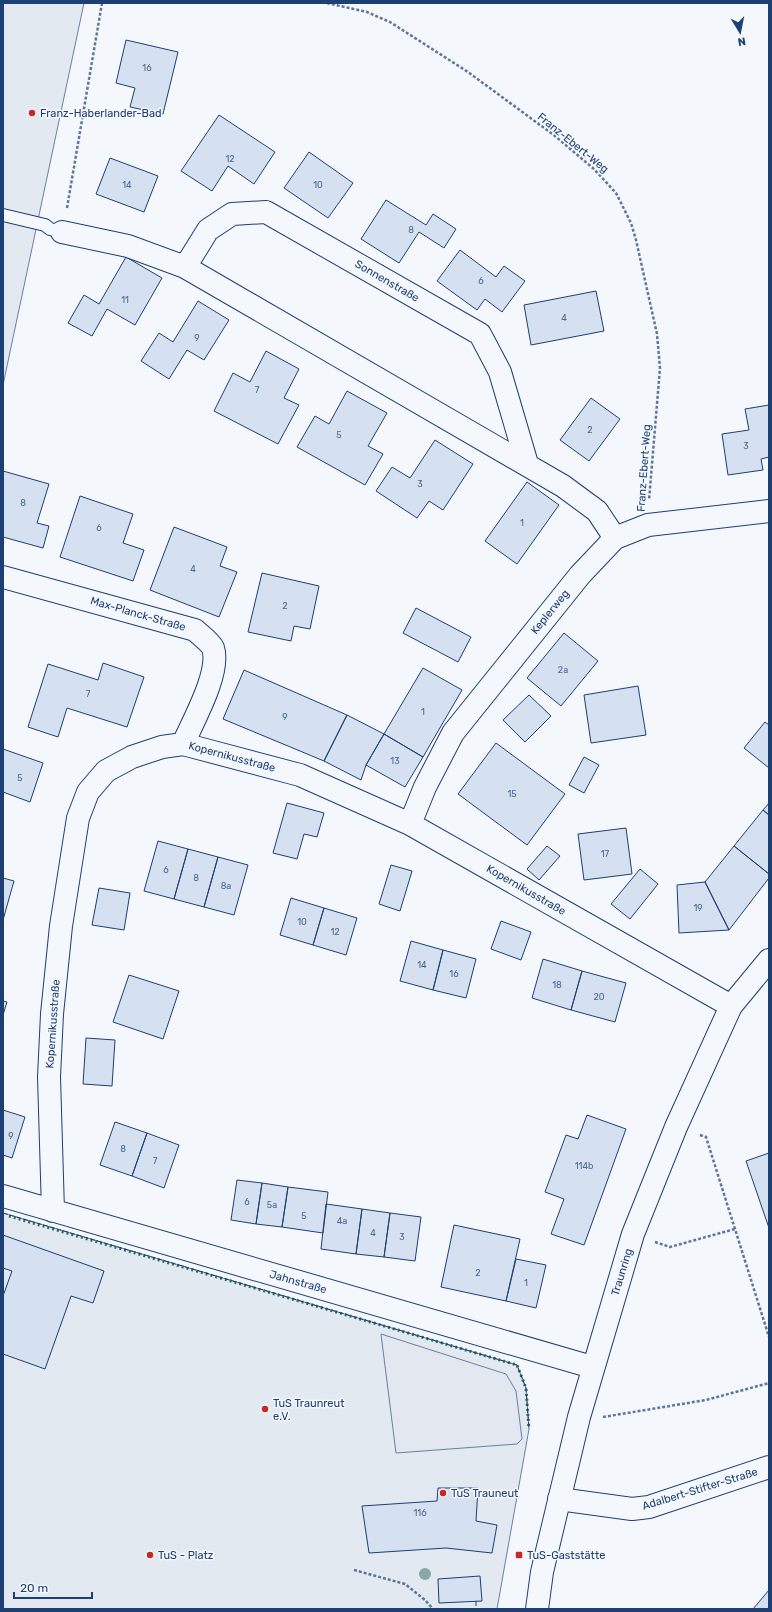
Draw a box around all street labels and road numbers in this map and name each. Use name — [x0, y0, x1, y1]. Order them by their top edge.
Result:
street label: Franz-Ebert-Weg — [535, 110, 611, 176]
street label: Sonnenstraße — [353, 257, 421, 305]
street label: Franz-Ebert-Weg — [634, 424, 654, 512]
street label: Keplerweg — [528, 587, 572, 637]
street label: Max-Planck-Straße — [89, 594, 187, 634]
street label: Kopernikusstraße — [187, 739, 277, 775]
street label: Kopernikusstraße — [484, 862, 568, 918]
street label: Kopernikusstraße — [43, 979, 63, 1069]
street label: Traunring — [609, 1247, 635, 1297]
street label: Jahnstraße — [268, 1268, 328, 1296]
street label: Adalbert-Stifter-Straße — [641, 1465, 759, 1513]

